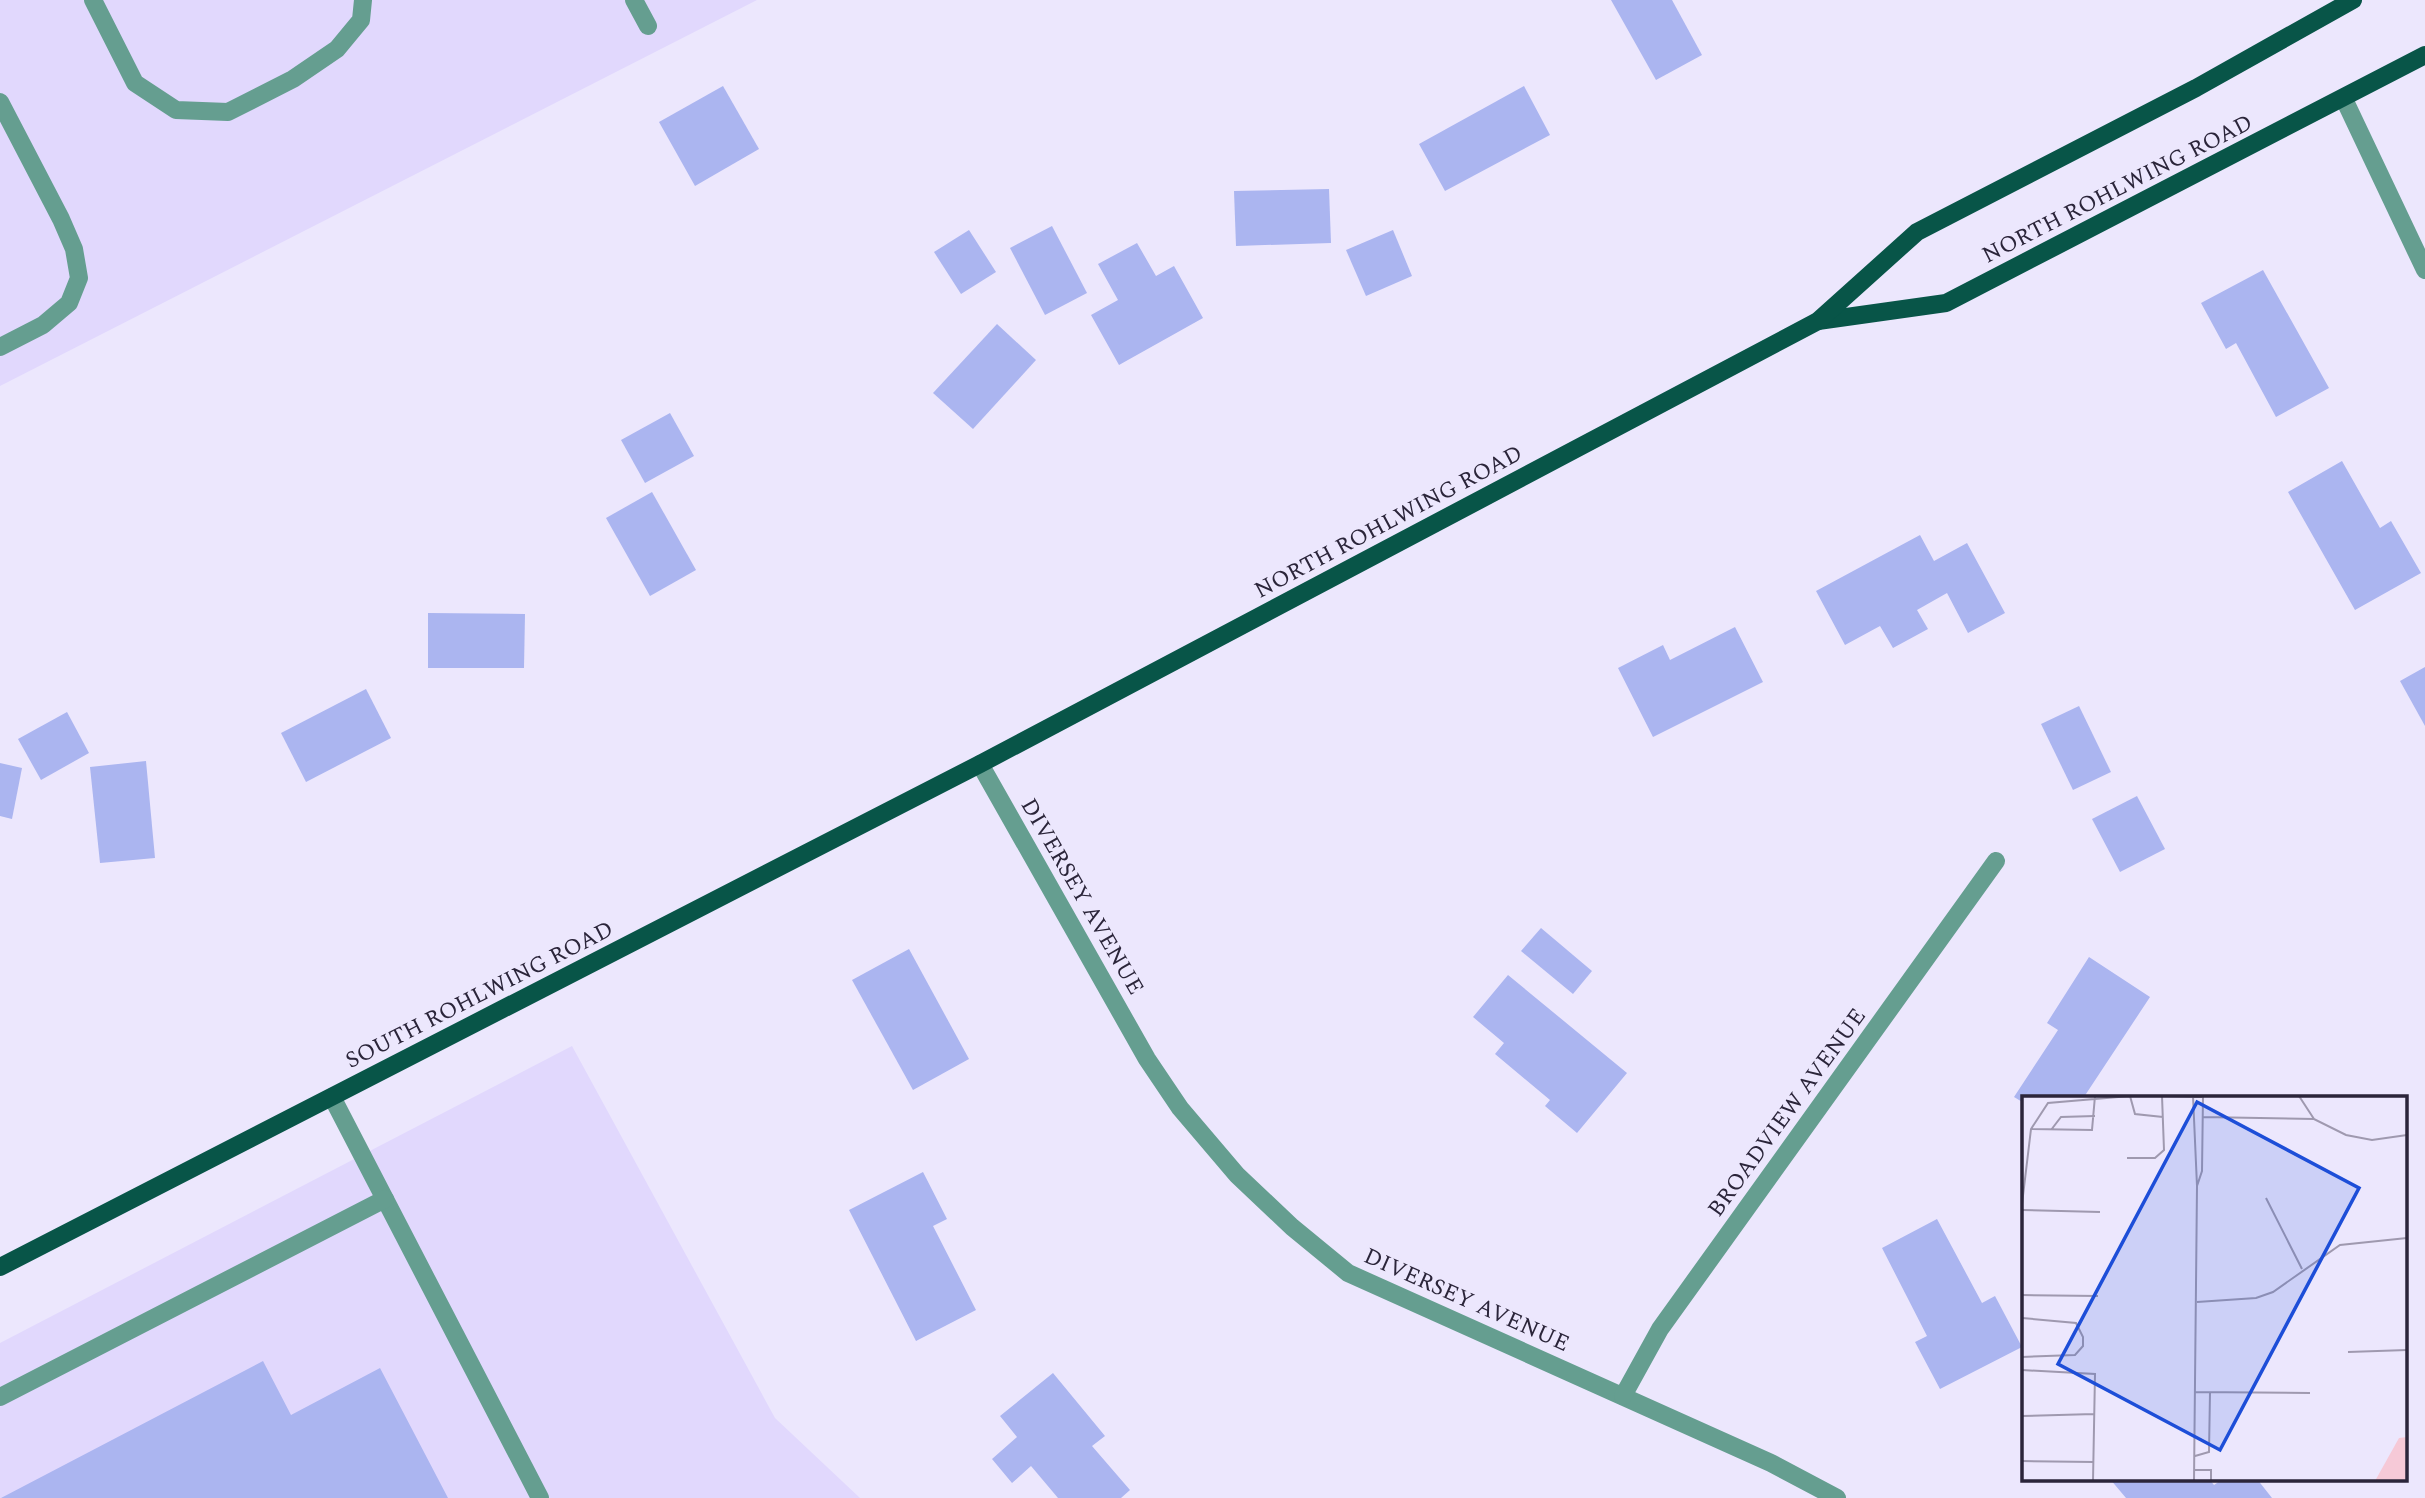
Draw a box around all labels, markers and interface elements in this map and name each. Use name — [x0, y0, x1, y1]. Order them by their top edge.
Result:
street label: NORTH ROHLWING ROAD — [1976, 106, 2259, 273]
street label: NORTH ROHLWING ROAD — [1248, 437, 1529, 608]
street label: DIVERSEY AVENUE — [1011, 792, 1152, 1002]
street label: SOUTH ROHLWING ROAD — [339, 912, 620, 1078]
street label: BROADVIEW AVENUE — [1699, 1001, 1875, 1225]
inset map — [2022, 1096, 2408, 1480]
street label: DIVERSEY AVENUE — [1358, 1239, 1575, 1362]

